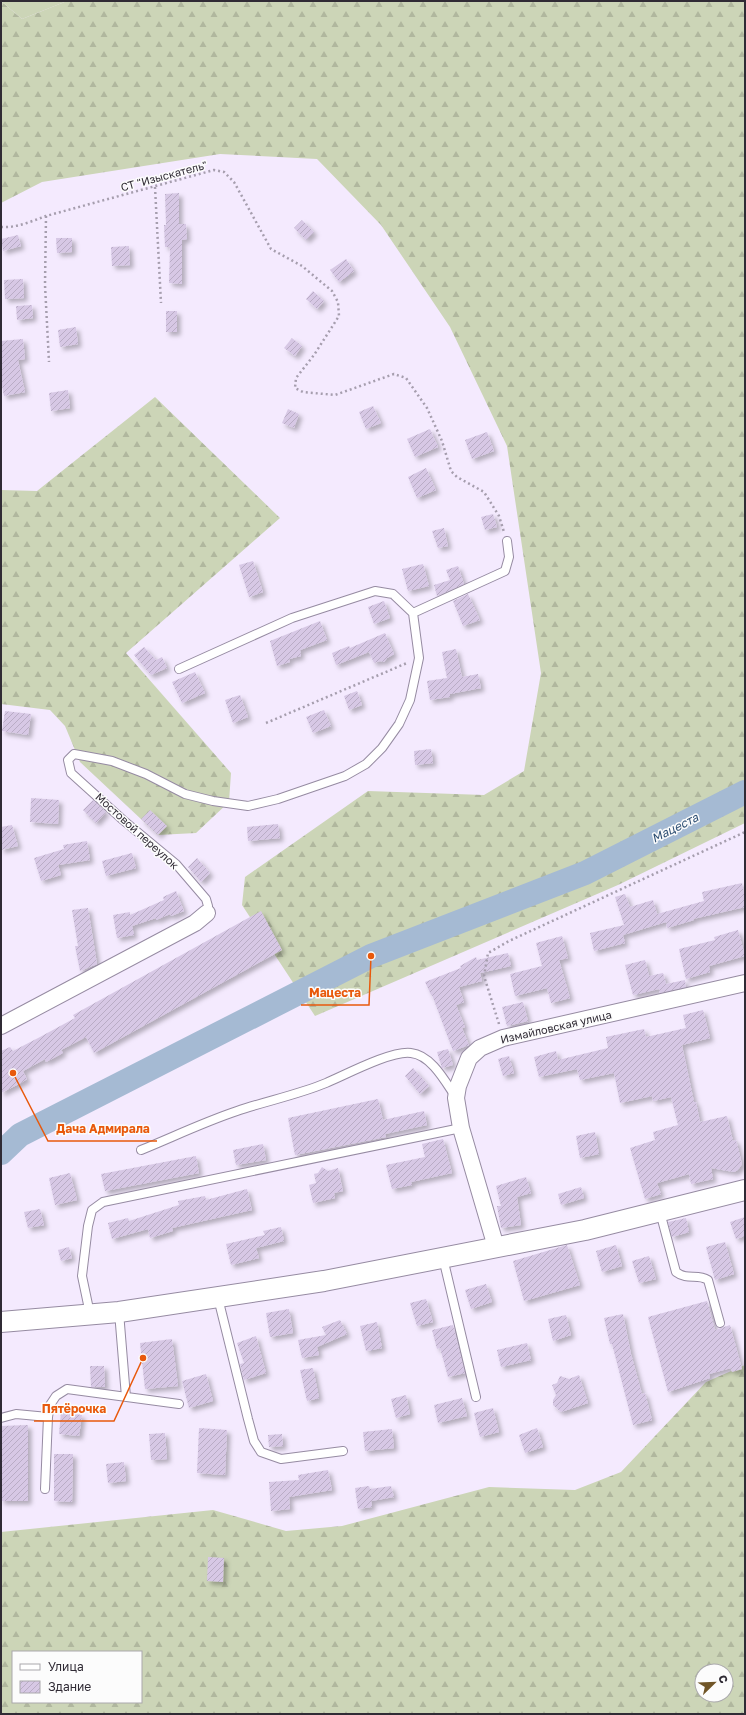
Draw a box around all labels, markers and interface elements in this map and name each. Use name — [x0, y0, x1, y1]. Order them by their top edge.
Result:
street label: СТ "Изыскатель" — [119, 158, 209, 193]
street label: Мостовой переулок — [93, 790, 182, 872]
water label: Мацеста — [649, 809, 702, 846]
callout: Мацеста — [301, 981, 369, 1005]
text: Мацеста — [309, 985, 361, 1000]
street label: Измайловская улица — [499, 1007, 613, 1046]
callout: Дача Адмирала — [48, 1117, 157, 1141]
text: Дача Адмирала — [56, 1121, 150, 1136]
callout: Пятёрочка — [34, 1397, 114, 1421]
text: Пятёрочка — [42, 1401, 106, 1416]
legend — [12, 1651, 142, 1703]
text: Улица — [48, 1659, 84, 1674]
north arrow — [694, 1663, 734, 1703]
text: С — [716, 1673, 731, 1685]
text: Здание — [48, 1679, 91, 1694]

